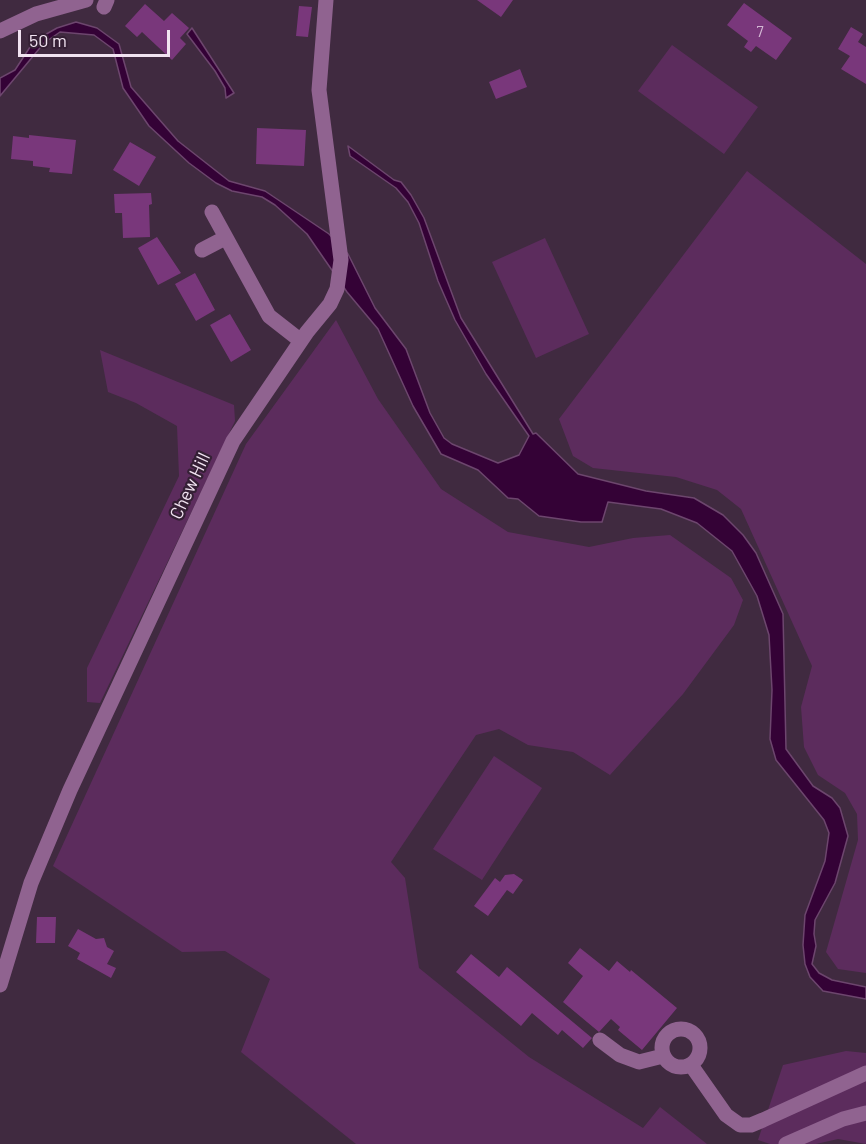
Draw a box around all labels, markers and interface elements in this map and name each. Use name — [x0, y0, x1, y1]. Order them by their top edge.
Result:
scale bar — [21, 18, 172, 56]
house number: 7 — [756, 23, 764, 41]
text: 50 m — [29, 29, 67, 51]
street label: Chew Hill — [165, 449, 215, 523]

